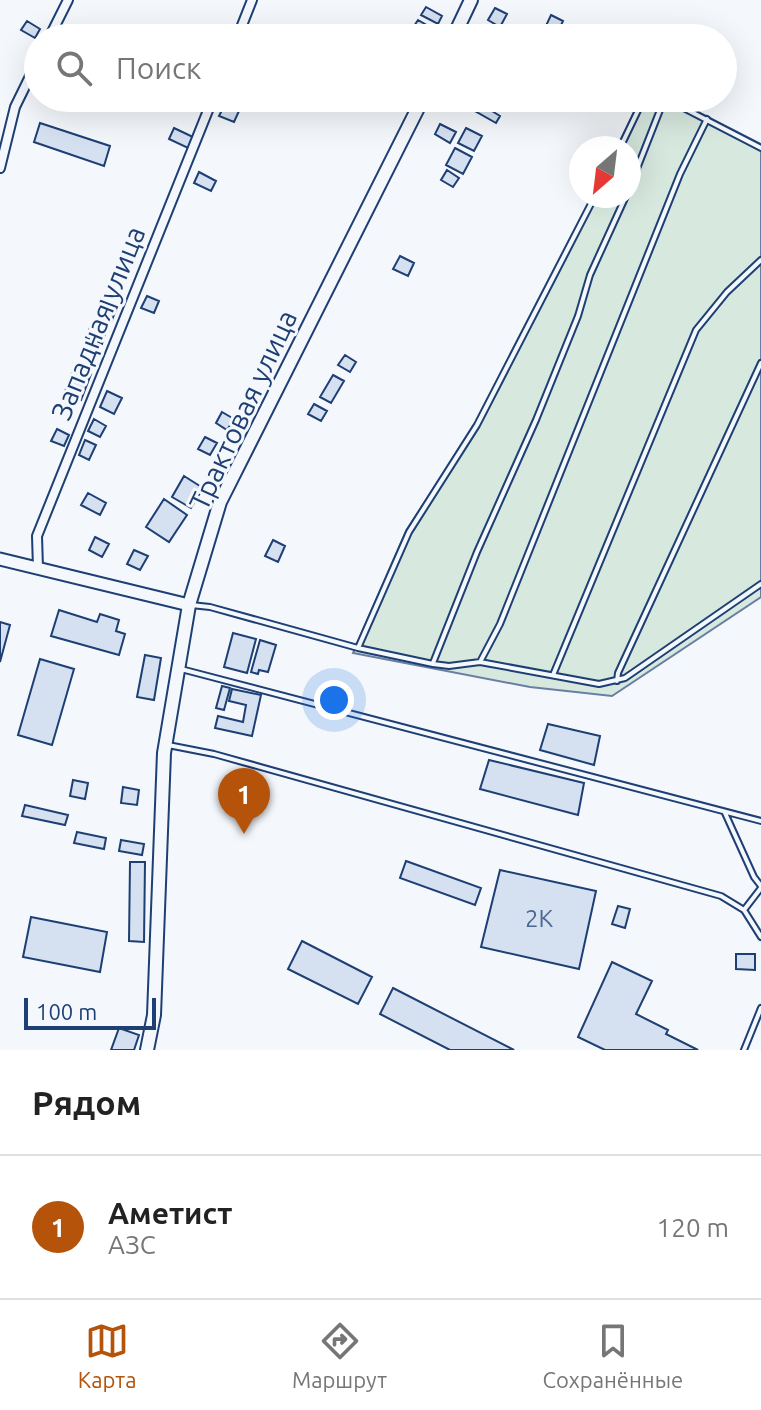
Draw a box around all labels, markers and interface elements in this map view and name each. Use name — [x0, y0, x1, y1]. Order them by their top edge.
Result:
search box — [24, 24, 737, 112]
icon: search — [52, 46, 96, 90]
text: Поиск — [116, 51, 201, 85]
north arrow — [569, 136, 641, 208]
street label: Западная улица — [45, 222, 150, 424]
street label: Трактовая улица — [183, 305, 302, 515]
your location — [314, 680, 354, 720]
pin: 1 — [218, 768, 270, 834]
house number: 2К — [525, 905, 553, 932]
scale bar — [24, 994, 156, 1030]
text: 100 m — [36, 999, 97, 1024]
text: Рядом — [32, 1083, 141, 1121]
text: Аметист — [108, 1196, 232, 1230]
text: 1 — [51, 1213, 65, 1242]
text: 120 m — [657, 1213, 729, 1242]
text: АЗС — [108, 1230, 156, 1259]
tab: Карта — [78, 1319, 136, 1392]
tab: Маршрут — [292, 1319, 387, 1392]
tab: Сохранённые — [543, 1319, 683, 1392]

